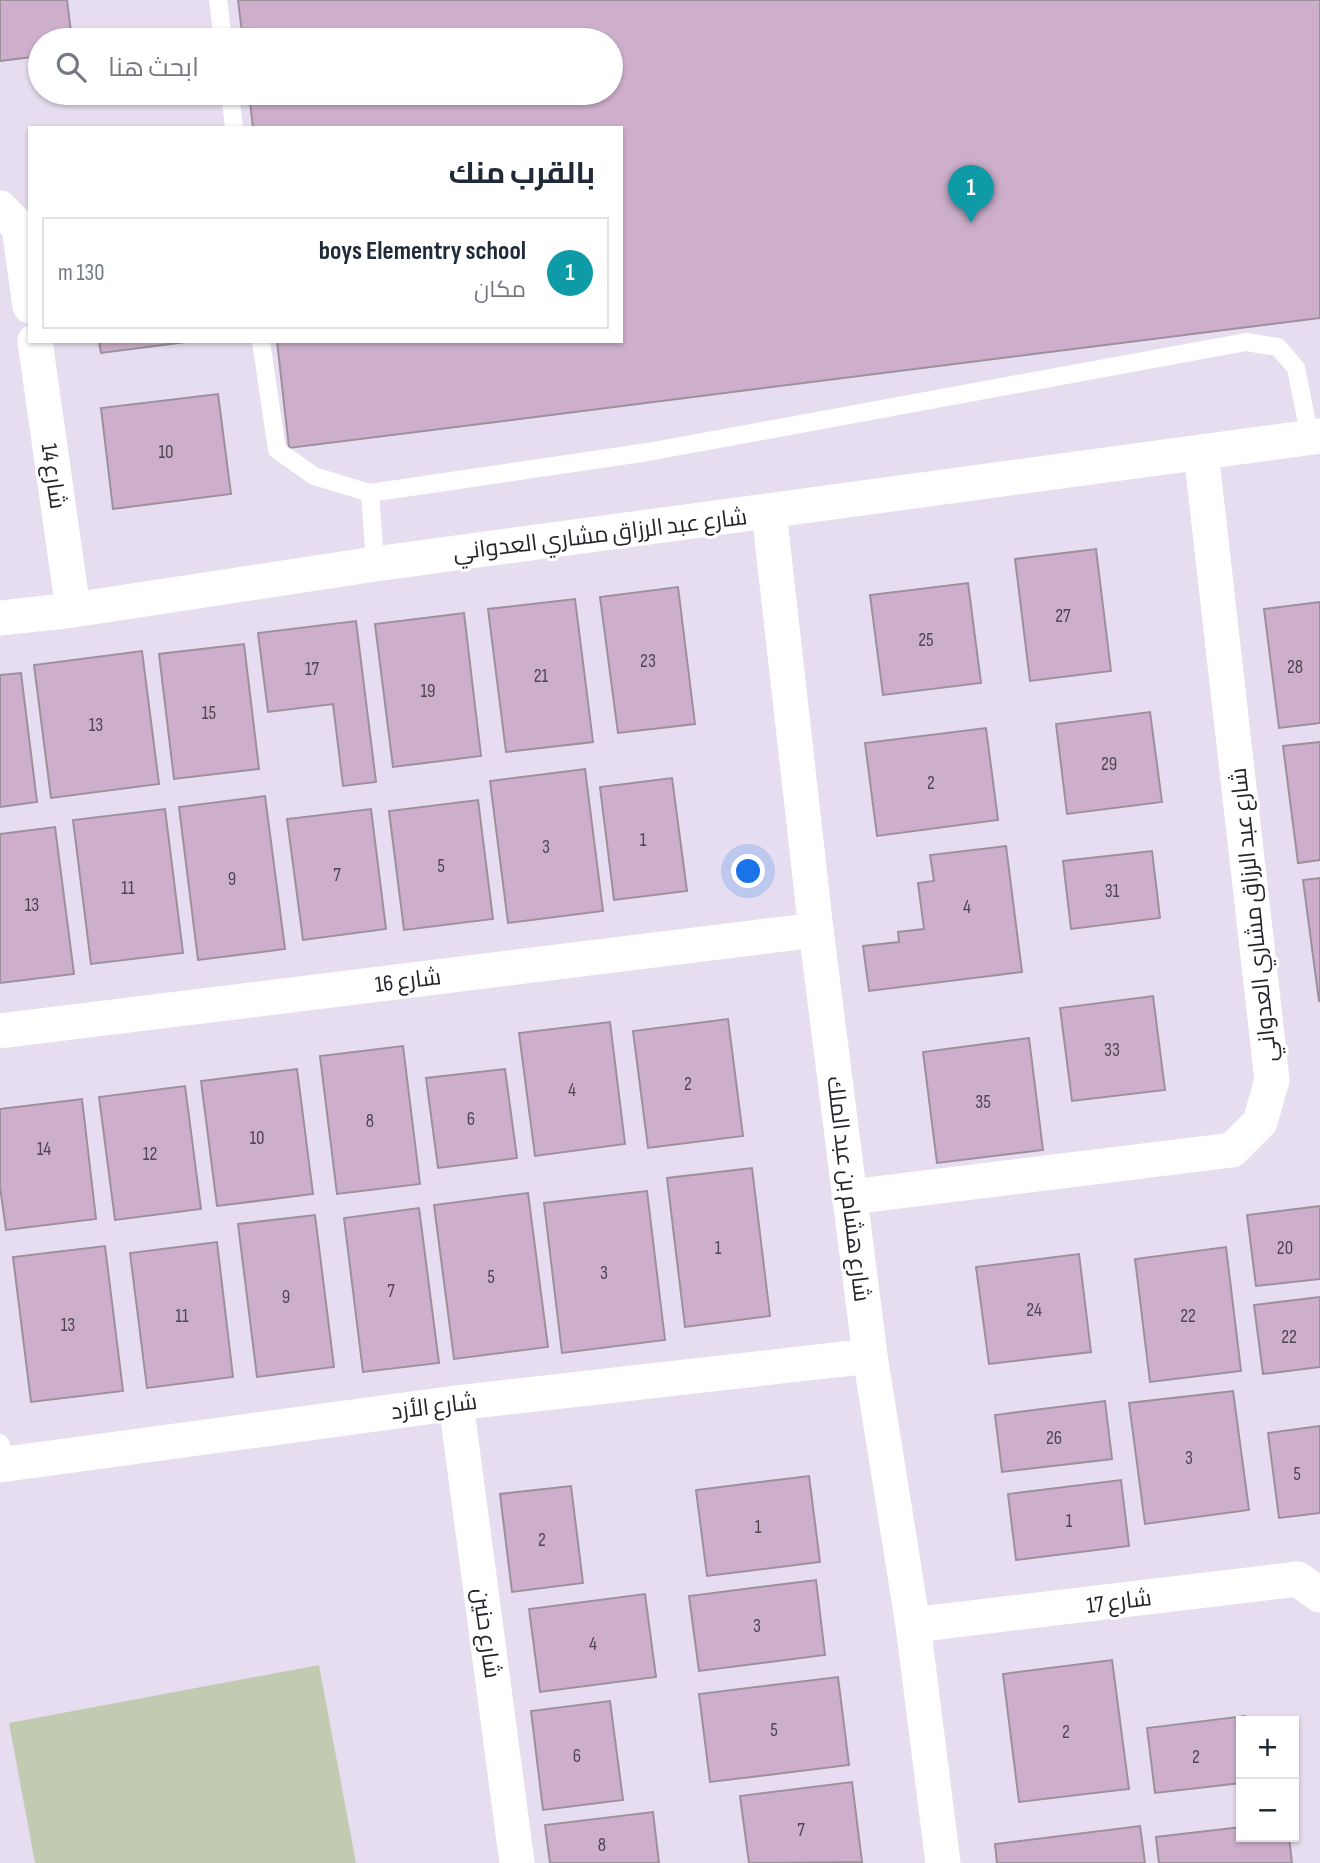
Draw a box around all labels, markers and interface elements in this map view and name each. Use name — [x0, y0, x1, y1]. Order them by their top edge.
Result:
search box — [28, 28, 623, 105]
icon: search — [52, 48, 90, 86]
text: ابحث هنا — [108, 53, 199, 84]
text: بالقرب منك — [449, 156, 595, 192]
pin: 1 — [948, 165, 994, 223]
text: boys Elementry school — [319, 236, 526, 267]
text: 130 m — [58, 259, 104, 287]
text: 1 — [565, 259, 575, 287]
text: مكان — [474, 276, 526, 304]
house number: 10 — [158, 441, 174, 464]
street label: شارع 14 — [34, 442, 71, 511]
street label: شارع عبد الرزاق مشاري العدواني — [452, 503, 749, 570]
house number: 27 — [1055, 605, 1071, 628]
house number: 25 — [918, 629, 934, 652]
house number: 23 — [640, 650, 656, 673]
house number: 28 — [1287, 656, 1303, 679]
house number: 17 — [305, 658, 320, 681]
house number: 21 — [534, 665, 549, 688]
house number: 19 — [420, 680, 436, 703]
house number: 15 — [202, 702, 216, 725]
house number: 13 — [89, 714, 103, 737]
house number: 29 — [1101, 753, 1117, 776]
street label: شارع عبد الرزاق مشاري العدواني — [1225, 766, 1286, 1064]
house number: 2 — [927, 772, 935, 795]
house number: 1 — [640, 829, 647, 852]
house number: 3 — [542, 836, 550, 859]
your location — [731, 854, 765, 888]
house number: 5 — [437, 855, 445, 878]
house number: 7 — [333, 864, 341, 887]
house number: 9 — [228, 868, 236, 891]
house number: 11 — [121, 877, 135, 900]
house number: 31 — [1105, 880, 1120, 903]
house number: 13 — [25, 894, 39, 917]
house number: 4 — [963, 896, 971, 919]
street label: شارع 16 — [373, 963, 443, 1000]
house number: 33 — [1104, 1039, 1120, 1062]
house number: 2 — [684, 1073, 692, 1096]
street label: شارع هشام بن عبد الملك — [819, 1075, 876, 1304]
house number: 4 — [568, 1079, 576, 1102]
house number: 35 — [975, 1091, 991, 1114]
house number: 6 — [467, 1108, 475, 1131]
house number: 8 — [366, 1110, 374, 1133]
house number: 10 — [249, 1127, 265, 1150]
house number: 14 — [37, 1138, 51, 1161]
house number: 12 — [143, 1143, 157, 1166]
house number: 1 — [715, 1237, 722, 1260]
house number: 20 — [1277, 1237, 1293, 1260]
house number: 3 — [600, 1262, 608, 1285]
house number: 5 — [487, 1266, 495, 1289]
house number: 7 — [387, 1280, 395, 1303]
house number: 9 — [282, 1286, 290, 1309]
house number: 24 — [1026, 1299, 1042, 1322]
house number: 11 — [175, 1305, 189, 1328]
house number: 22 — [1180, 1305, 1196, 1328]
house number: 13 — [61, 1314, 75, 1337]
house number: 22 — [1281, 1326, 1297, 1349]
street label: شارع الأزد — [390, 1388, 479, 1427]
house number: 26 — [1046, 1427, 1062, 1450]
house number: 3 — [1185, 1447, 1193, 1470]
house number: 5 — [1293, 1463, 1301, 1486]
house number: 1 — [1066, 1510, 1073, 1533]
house number: 1 — [755, 1516, 762, 1539]
house number: 2 — [538, 1529, 546, 1552]
street label: شارع 17 — [1085, 1584, 1153, 1621]
street label: شارع حنين — [465, 1586, 506, 1680]
house number: 3 — [753, 1615, 761, 1638]
house number: 4 — [589, 1633, 597, 1656]
map controls — [1236, 1716, 1299, 1842]
button: + — [1236, 1716, 1299, 1779]
house number: 5 — [770, 1719, 778, 1742]
house number: 2 — [1062, 1721, 1070, 1744]
house number: 6 — [573, 1745, 581, 1768]
house number: 2 — [1192, 1746, 1200, 1769]
button: − — [1236, 1779, 1299, 1842]
house number: 7 — [797, 1819, 805, 1842]
house number: 8 — [598, 1834, 606, 1857]

